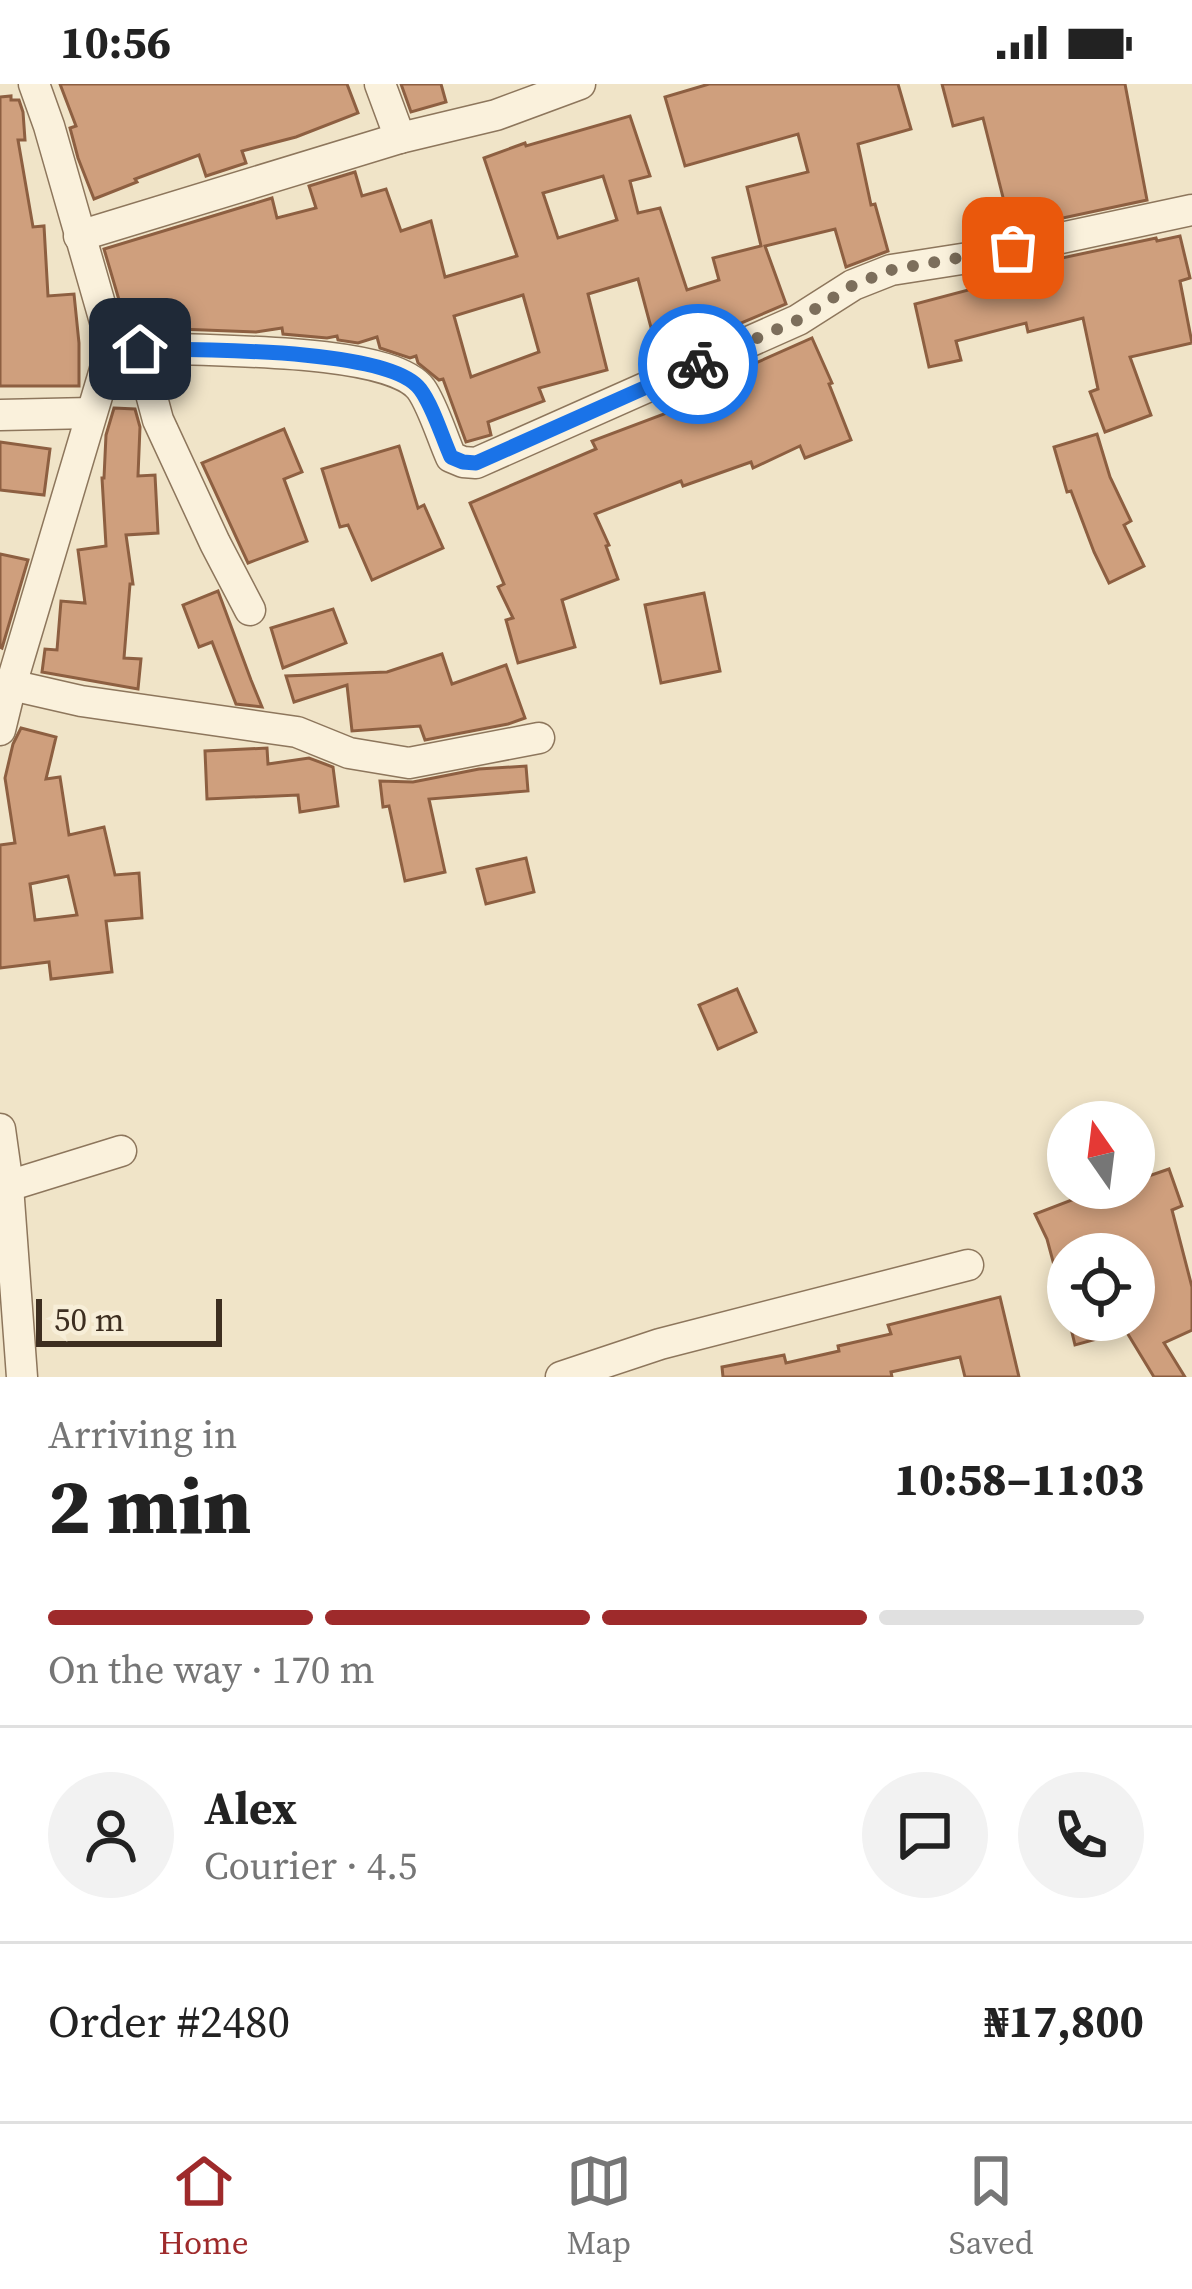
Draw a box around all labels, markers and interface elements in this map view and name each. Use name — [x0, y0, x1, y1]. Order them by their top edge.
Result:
text: 10:56 — [60, 11, 171, 73]
pin — [962, 197, 1064, 299]
icon: bag — [980, 215, 1046, 281]
pin — [89, 298, 191, 400]
courier — [638, 304, 758, 424]
icon: home — [107, 316, 173, 382]
icon: bike — [665, 331, 731, 397]
north arrow — [1047, 1101, 1155, 1209]
map controls — [1047, 1101, 1155, 1341]
button: locate — [1047, 1233, 1155, 1341]
scale bar — [36, 1293, 222, 1346]
text: 50 m — [54, 1297, 124, 1342]
text: Arriving in — [48, 1408, 237, 1461]
text: 10:58–11:03 — [894, 1448, 1144, 1510]
text: 2 min — [48, 1452, 251, 1559]
text: On the way · 170 m — [48, 1643, 375, 1696]
button: person — [48, 1772, 174, 1898]
button: chat — [862, 1772, 988, 1898]
button: phone — [1018, 1772, 1144, 1898]
text: Alex — [204, 1777, 297, 1839]
text: Courier · 4.5 — [204, 1839, 417, 1892]
text: Order #2480 — [48, 1990, 290, 2052]
text: ₦17,800 — [984, 1990, 1144, 2052]
tab: Home — [159, 2148, 249, 2265]
tab: Map — [566, 2148, 632, 2265]
tab: Saved — [949, 2148, 1033, 2265]

